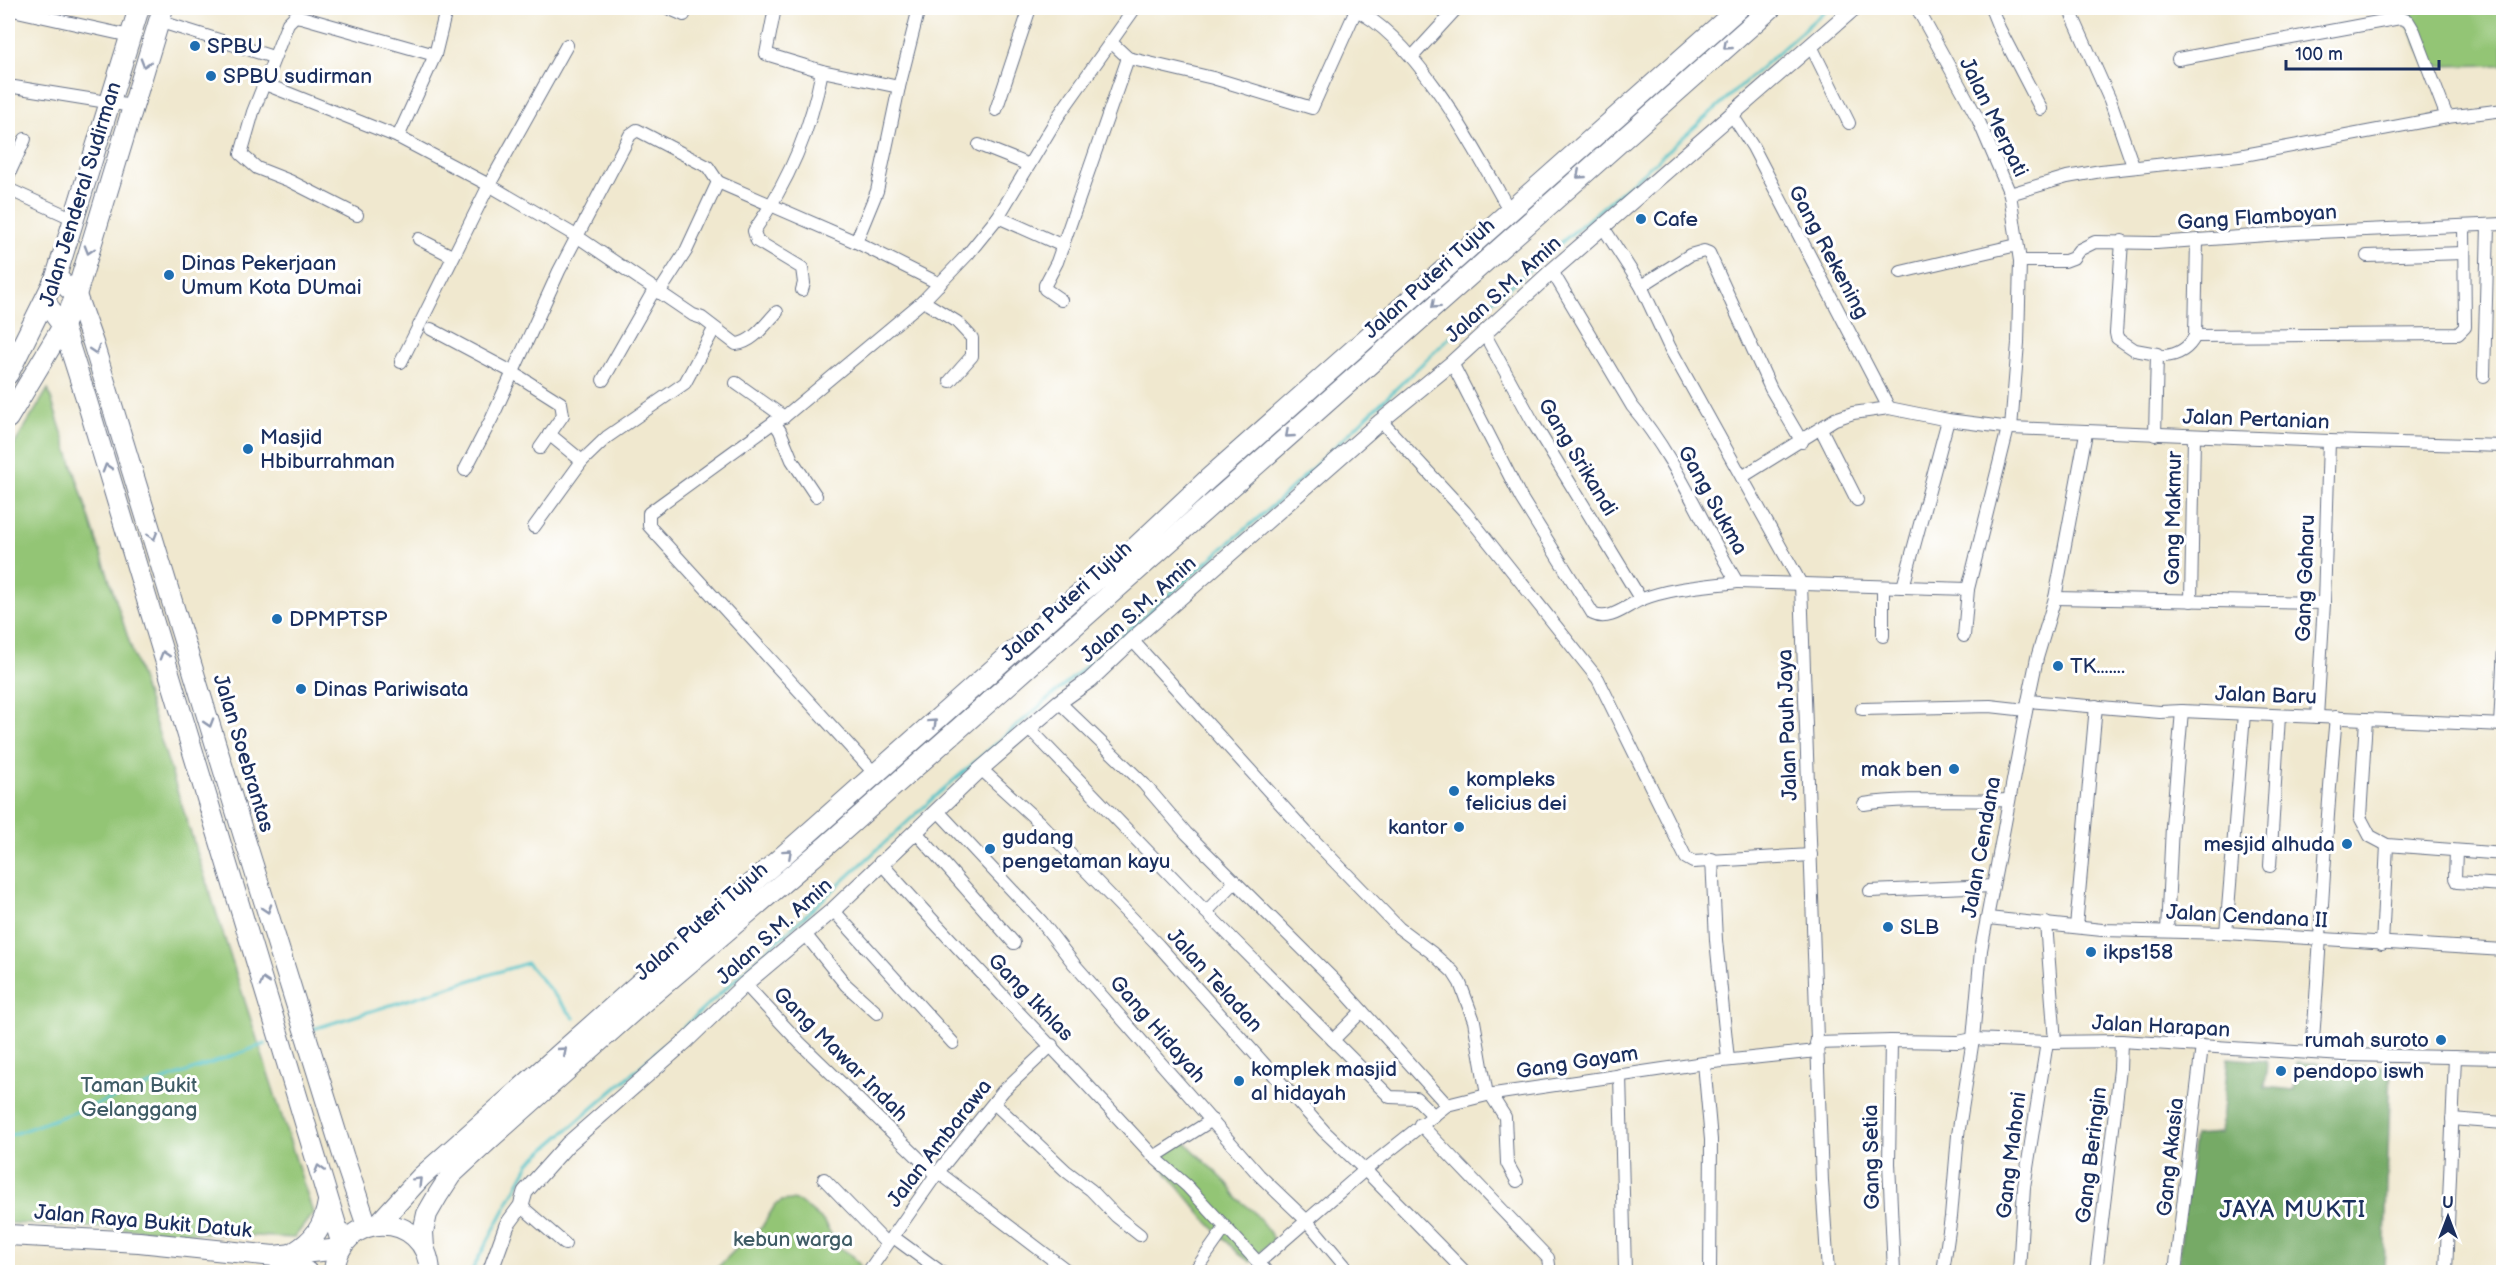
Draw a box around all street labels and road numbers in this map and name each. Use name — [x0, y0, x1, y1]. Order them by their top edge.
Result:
street label: Jalan Merpati — [1954, 53, 2033, 181]
street label: Jalan Jenderal Sudirman — [34, 79, 127, 309]
street label: Gang Rekening — [1783, 181, 1874, 323]
street label: Gang Flamboyan — [2176, 199, 2338, 236]
street label: Jalan Puteri Tujuh — [1358, 213, 1500, 344]
street label: Jalan S.M. Amin — [1440, 231, 1566, 348]
street label: Gang Srikandi — [1533, 394, 1622, 521]
street label: Jalan Pertanian — [2182, 404, 2330, 435]
street label: Gang Sukma — [1672, 441, 1753, 559]
street label: Gang Makmur — [2160, 450, 2187, 585]
street label: Gang Gaharu — [2291, 514, 2320, 642]
street label: Jalan Puteri Tujuh — [995, 536, 1137, 667]
street label: Jalan S.M. Amin — [1075, 551, 1201, 668]
street label: Jalan Pauh Jaya — [1772, 649, 1803, 801]
street label: Jalan Soebrantas — [208, 671, 279, 835]
street label: Jalan Baru — [2215, 681, 2317, 710]
street label: Jalan Cendana — [1957, 774, 2006, 920]
street label: Jalan Puteri Tujuh — [630, 857, 773, 986]
street label: Jalan S.M. Amin — [711, 873, 837, 990]
street label: Jalan Cendana II — [2165, 900, 2328, 933]
street label: Jalan Teladan — [1162, 923, 1268, 1037]
street label: Gang Ikhlas — [983, 948, 1079, 1046]
street label: Gang Hidayah — [1104, 971, 1211, 1088]
street label: Gang Mawar Indah — [768, 982, 913, 1127]
street label: Jalan Harapan — [2091, 1010, 2231, 1043]
street label: Gang Gayam — [1514, 1041, 1640, 1084]
street label: Jalan Ambarawa — [882, 1074, 997, 1212]
street label: Gang Beringin — [2071, 1085, 2112, 1225]
street label: Gang Mahoni — [1991, 1090, 2032, 1220]
street label: Gang Akasia — [2152, 1097, 2189, 1218]
street label: Gang Setia — [1858, 1104, 1885, 1210]
street label: Jalan Raya Bukit Datuk — [33, 1200, 253, 1244]

